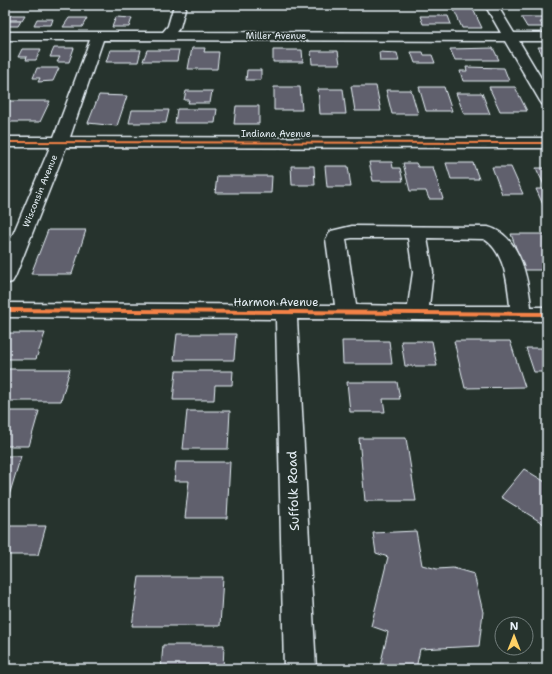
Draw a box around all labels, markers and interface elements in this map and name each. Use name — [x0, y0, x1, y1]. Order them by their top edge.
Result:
street label: Miller Avenue — [246, 30, 306, 42]
street label: Indiana Avenue — [241, 128, 311, 140]
street label: Wisconsin Avenue — [20, 153, 60, 229]
street label: Harmon Avenue — [234, 295, 318, 310]
street label: Suffolk Road — [283, 451, 303, 531]
north arrow — [494, 616, 534, 656]
text: N — [510, 619, 519, 634]

